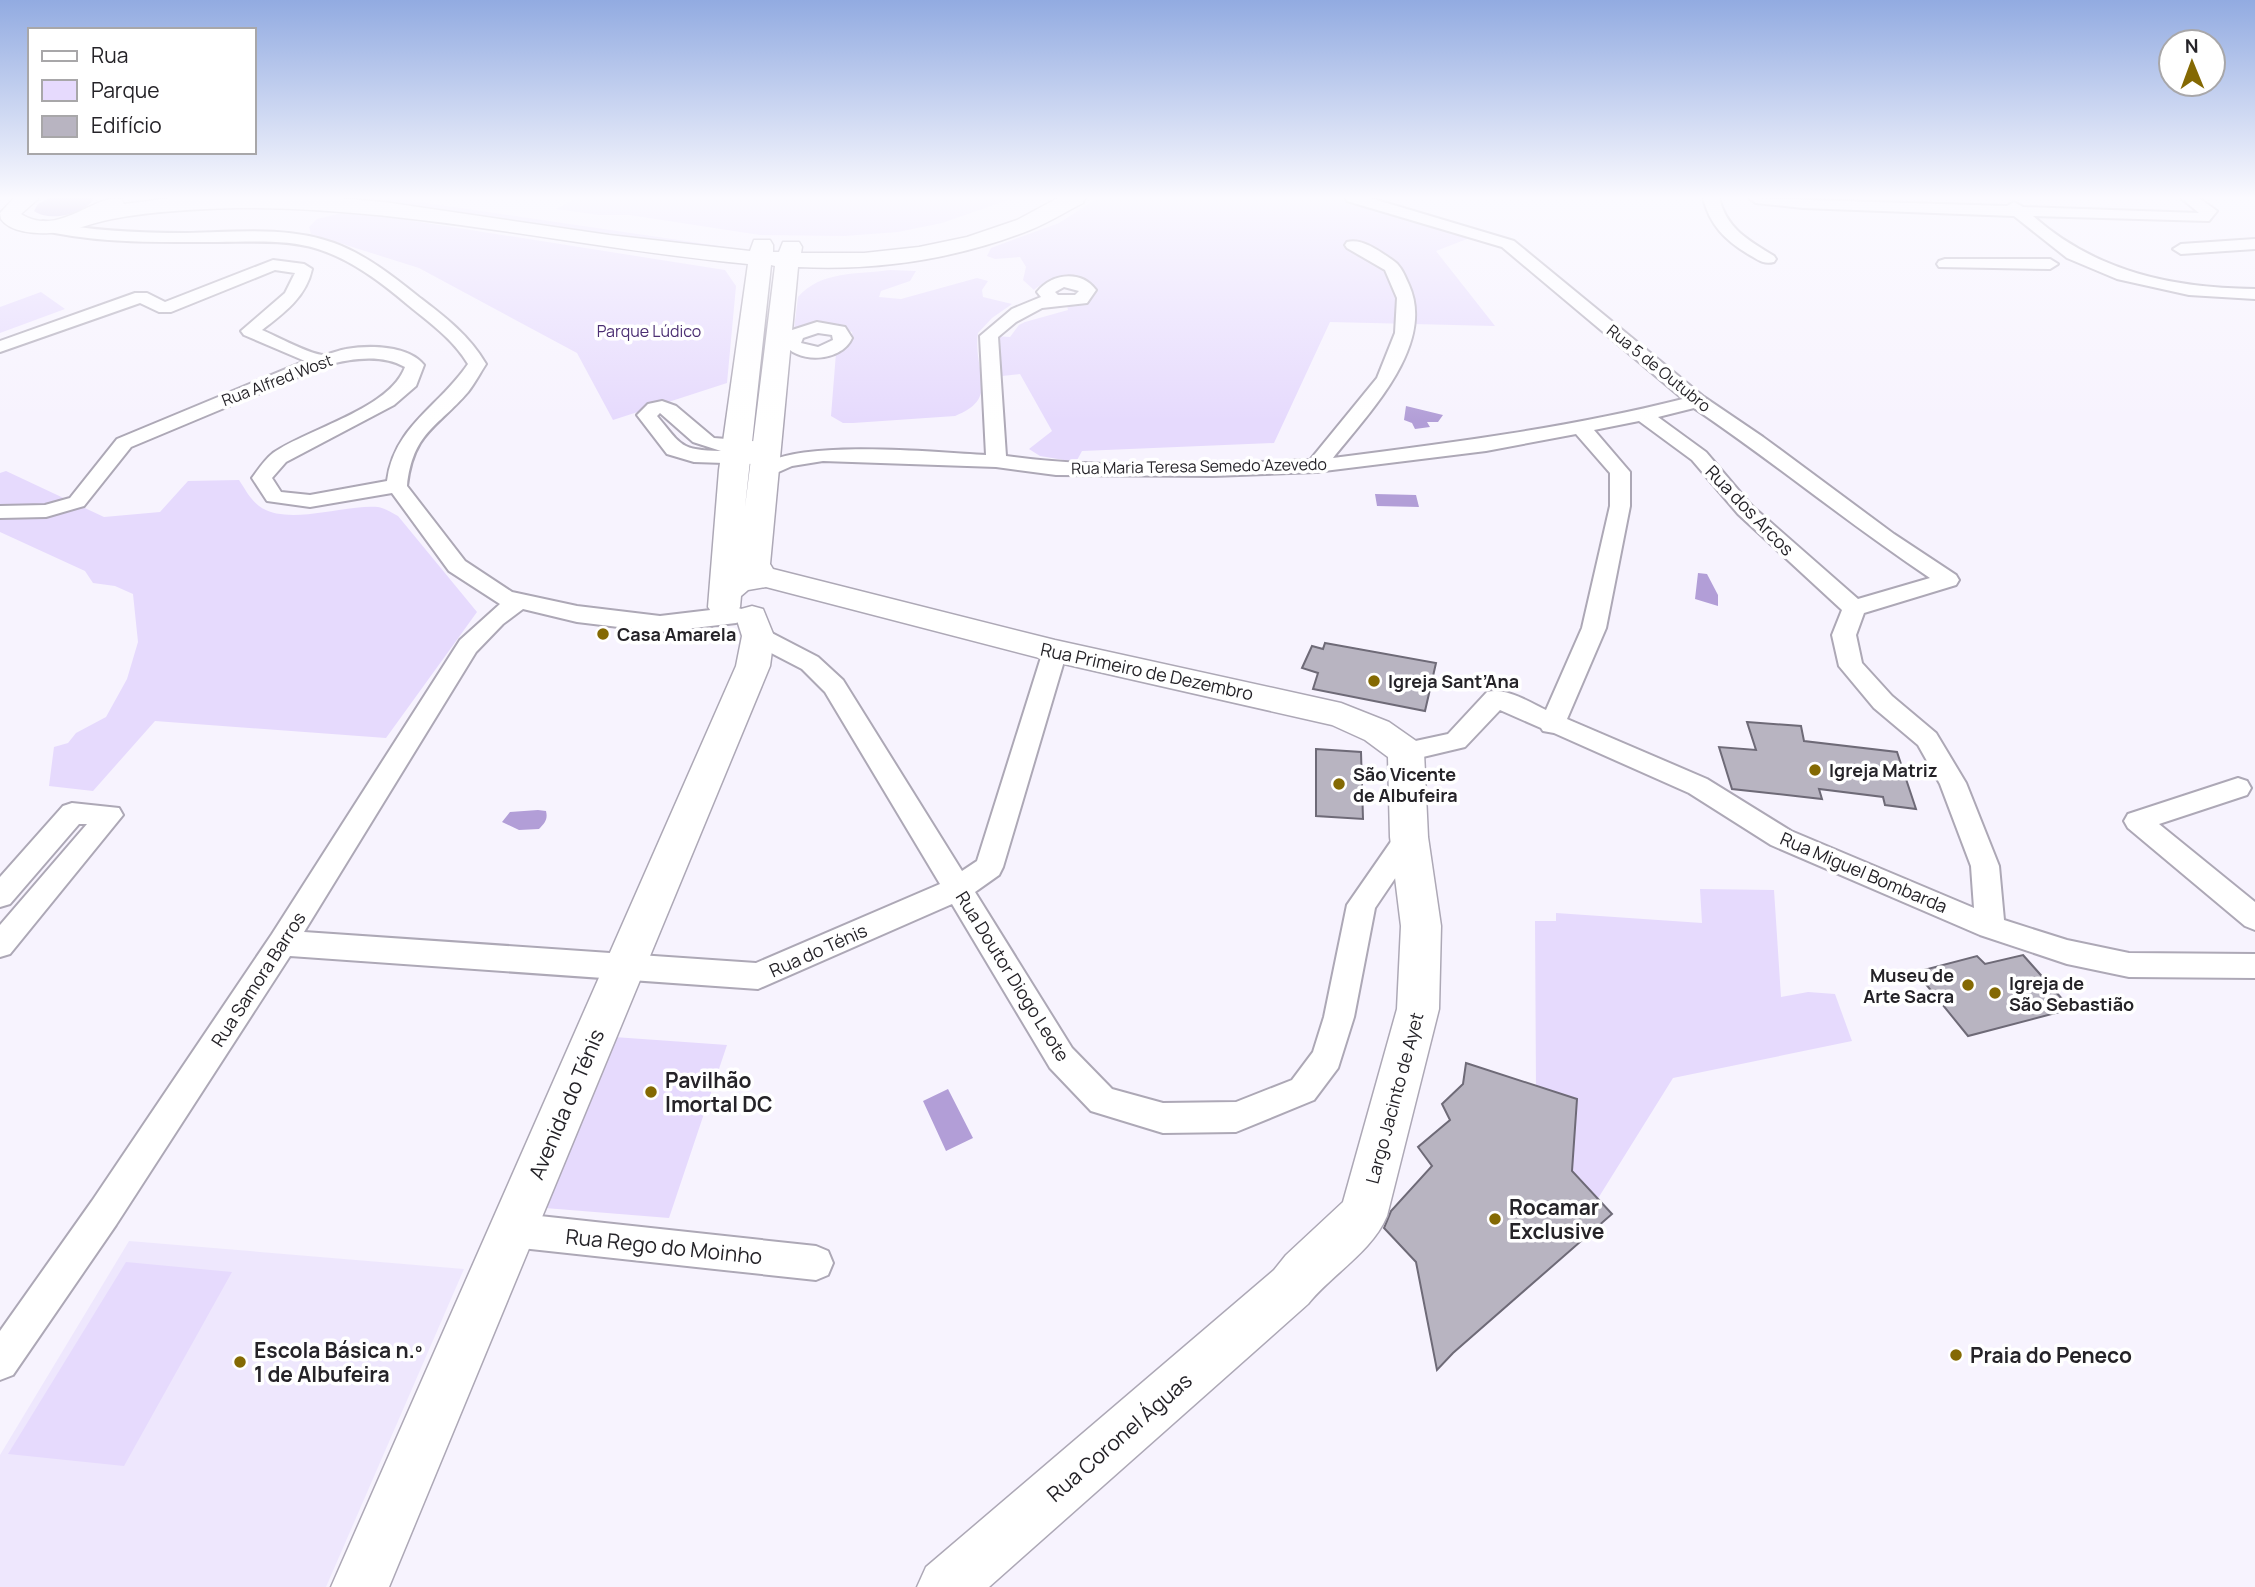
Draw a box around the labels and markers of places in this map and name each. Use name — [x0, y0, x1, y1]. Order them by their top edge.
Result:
place label: Casa Amarela — [617, 622, 736, 646]
marker: Casa Amarela — [595, 626, 611, 642]
place label: Igreja Sant’Ana — [1388, 669, 1519, 693]
marker: Igreja Sant’Ana — [1366, 673, 1382, 689]
place label: Igreja Matriz — [1829, 758, 1938, 782]
place label: São Vicente de Albufeira — [1353, 762, 1458, 807]
marker: Igreja Matriz — [1807, 762, 1823, 778]
marker: São Vicente de Albufeira — [1331, 776, 1347, 792]
place label: Museu de Arte Sacra — [1863, 963, 1954, 1008]
place label: Igreja de São Sebastião — [2009, 971, 2134, 1016]
marker: Museu de Arte Sacra — [1960, 977, 1976, 993]
marker: Igreja de São Sebastião — [1987, 985, 2003, 1001]
place label: Pavilhão Imortal DC — [665, 1066, 772, 1118]
marker: Pavilhão Imortal DC — [643, 1084, 659, 1100]
place label: Rocamar Exclusive — [1509, 1193, 1604, 1245]
marker: Rocamar Exclusive — [1487, 1211, 1503, 1227]
place label: Escola Básica n.º 1 de Albufeira — [254, 1336, 422, 1388]
place label: Praia do Peneco — [1970, 1341, 2132, 1369]
marker: Praia do Peneco — [1948, 1347, 1964, 1363]
marker: Escola Básica n.º 1 de Albufeira — [232, 1354, 248, 1370]

